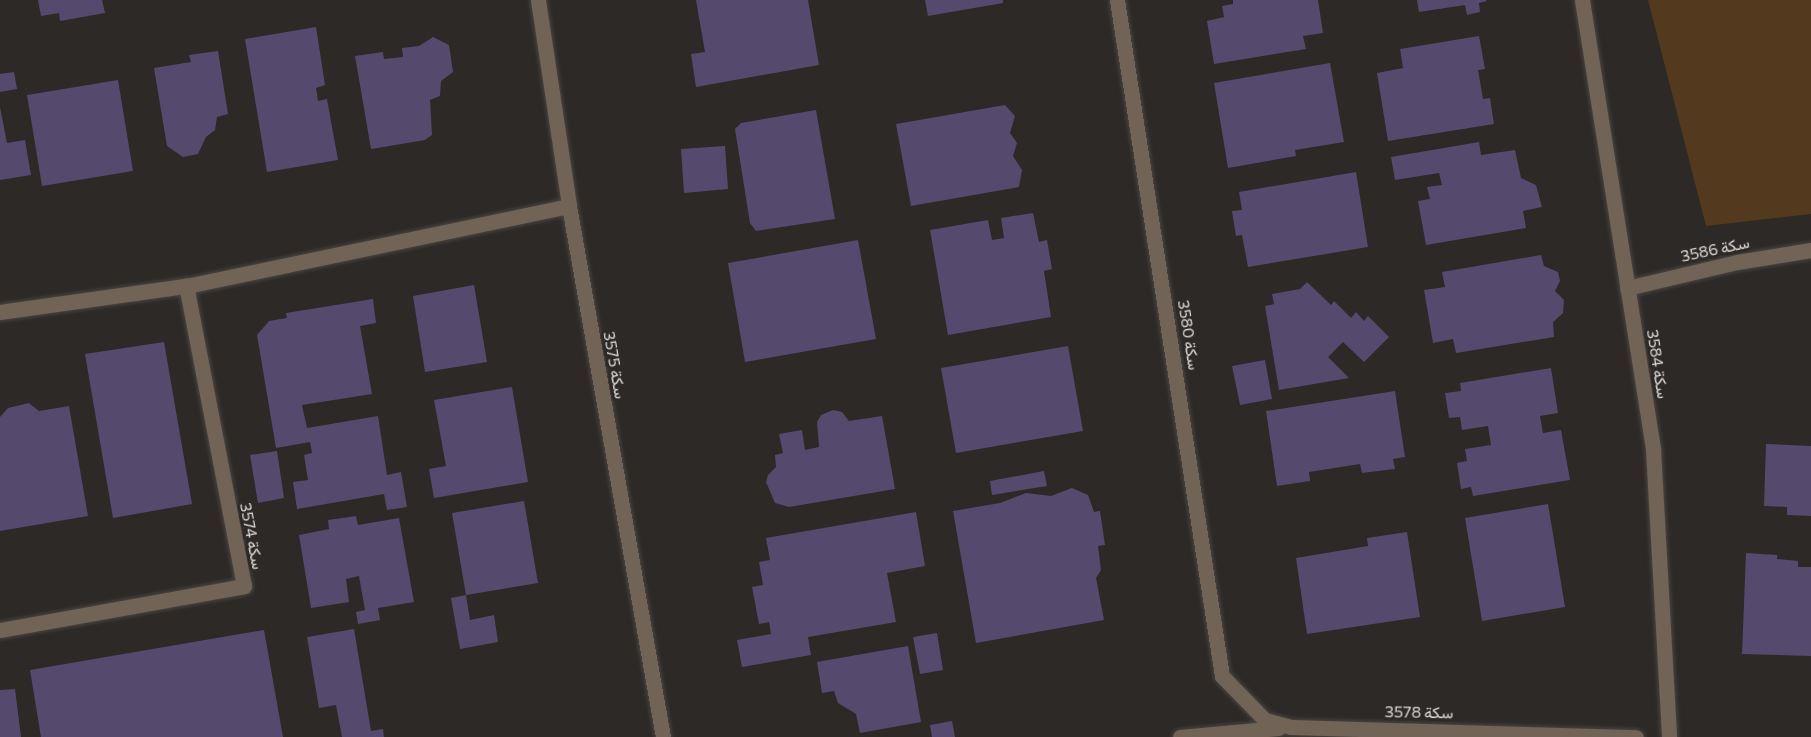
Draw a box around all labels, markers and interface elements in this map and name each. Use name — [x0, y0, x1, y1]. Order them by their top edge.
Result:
street label: سكة 3586 — [1679, 232, 1751, 266]
street label: سكة 3580 — [1174, 299, 1204, 371]
street label: سكة 3584 — [1643, 328, 1673, 400]
street label: سكة 3575 — [600, 330, 630, 400]
street label: سكة 3574 — [236, 501, 268, 571]
street label: سكة 3578 — [1385, 702, 1453, 722]

